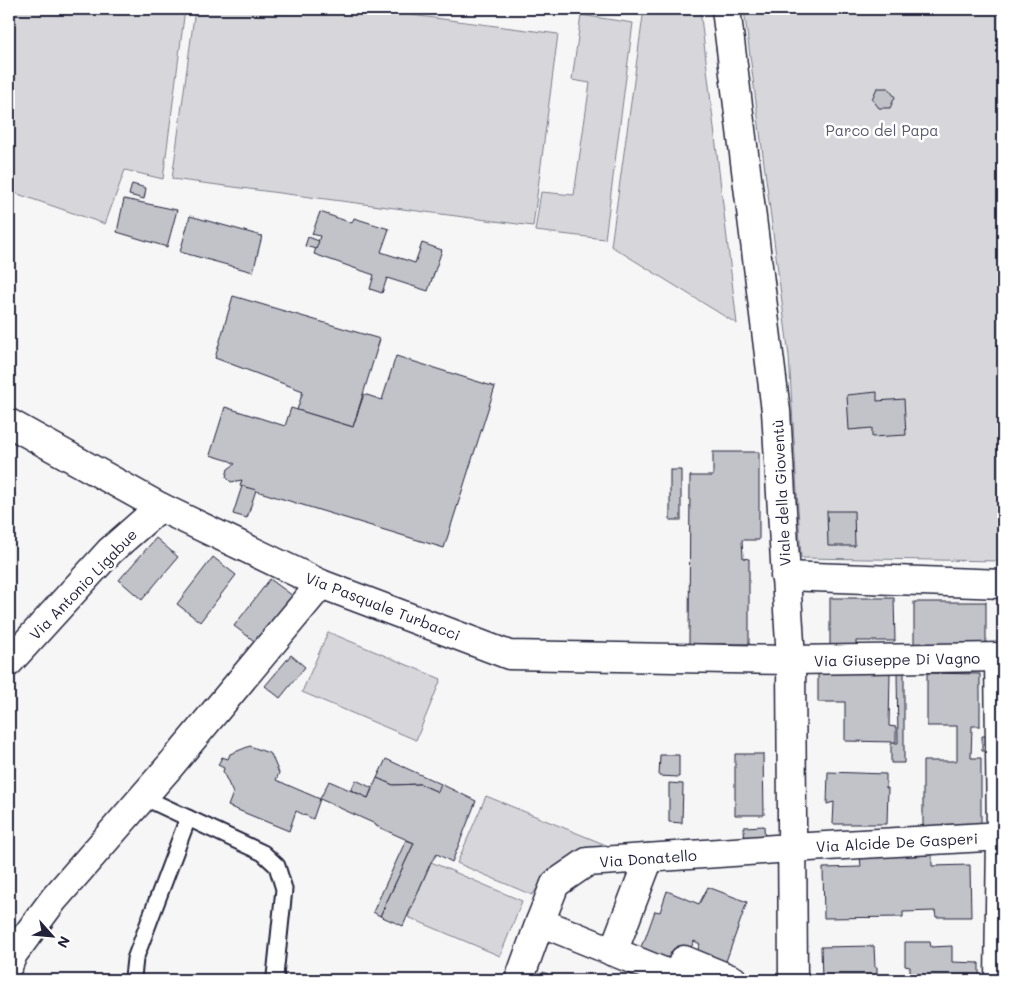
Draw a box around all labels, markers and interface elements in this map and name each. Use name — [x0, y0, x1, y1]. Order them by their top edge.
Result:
park label: Parco del Papa — [825, 120, 939, 140]
street label: Viale della Gioventù — [767, 419, 795, 567]
street label: Via Antonio Ligabue — [25, 524, 141, 644]
street label: Via Pasquale Turbacci — [303, 567, 463, 645]
street label: Via Giuseppe Di Vagno — [814, 648, 980, 670]
street label: Via Alcide De Gasperi — [815, 828, 979, 856]
street label: Via Donatello — [599, 845, 697, 871]
north arrow — [28, 912, 78, 962]
text: N — [53, 933, 75, 951]

